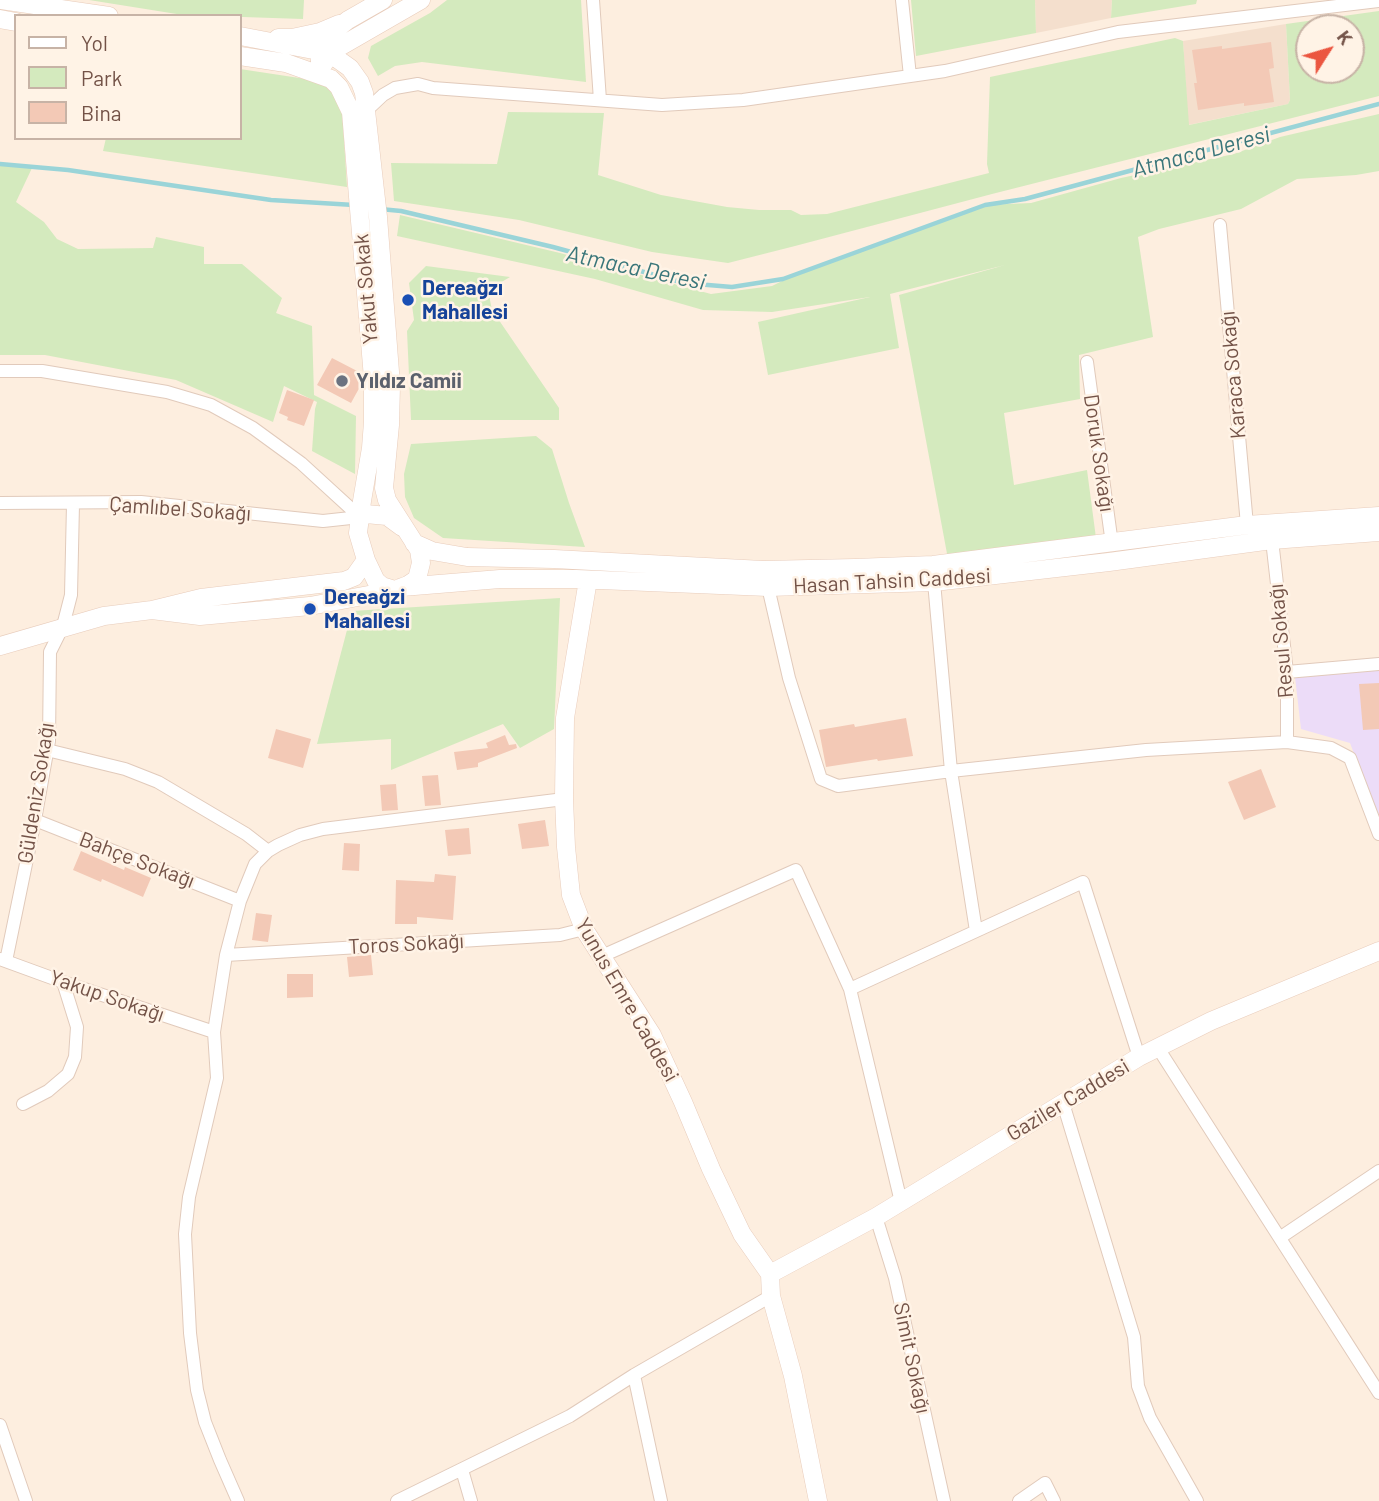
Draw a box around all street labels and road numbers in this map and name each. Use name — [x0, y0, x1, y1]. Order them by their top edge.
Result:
street label: Yakut Sokak — [349, 233, 383, 345]
street label: Karaca Sokağı — [1215, 310, 1251, 440]
street label: Doruk Sokağı — [1078, 393, 1120, 513]
street label: Çamlıbel Sokağı — [108, 491, 252, 527]
street label: Hasan Tahsin Caddesi — [792, 563, 992, 599]
street label: Resul Sokağı — [1263, 583, 1299, 699]
street label: Güldeniz Sokağı — [12, 721, 60, 865]
street label: Bahçe Sokağı — [76, 826, 198, 894]
street label: Yunus Emre Caddesi — [570, 914, 684, 1086]
street label: Toros Sokağı — [348, 928, 464, 960]
street label: Yakup Sokağı — [46, 965, 168, 1027]
street label: Gaziler Caddesi — [1002, 1053, 1134, 1147]
street label: Simit Sokağı — [888, 1300, 936, 1416]

